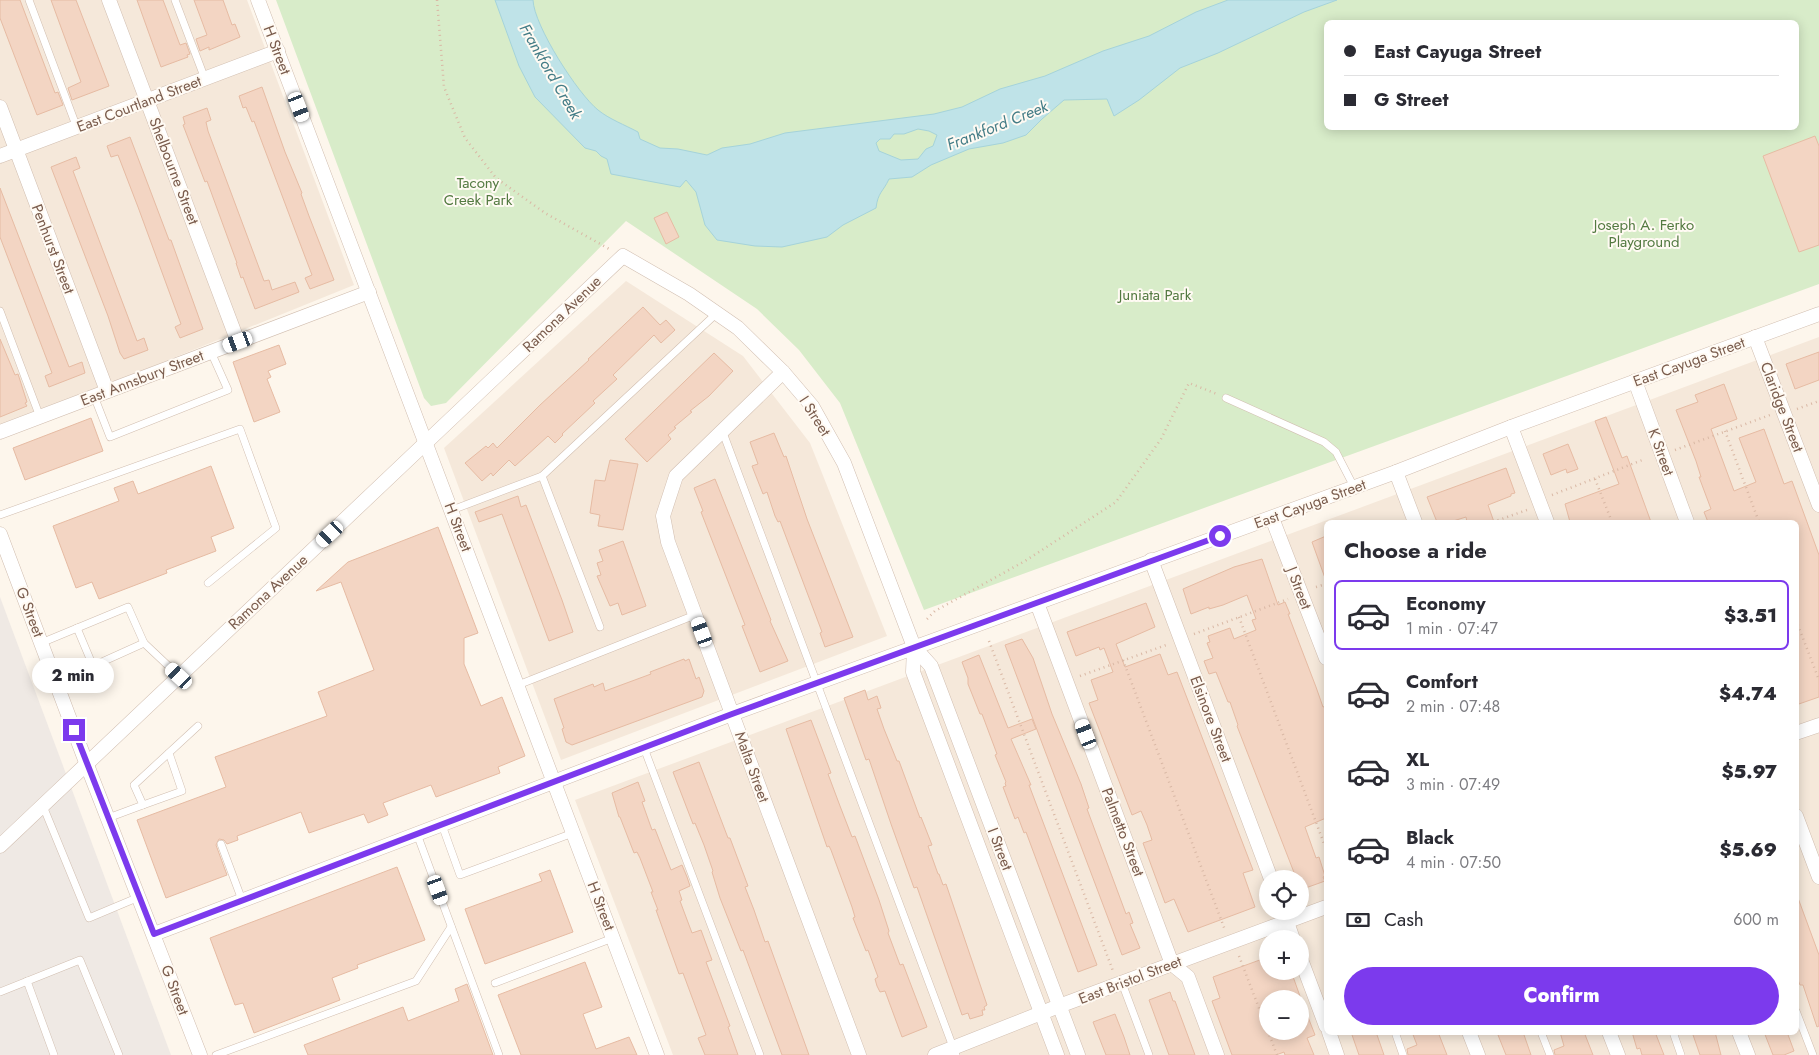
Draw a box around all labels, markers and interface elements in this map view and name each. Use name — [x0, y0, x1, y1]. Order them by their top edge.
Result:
water label: Frankford Creek — [514, 19, 588, 124]
street label: H Street — [258, 22, 297, 78]
text: East Cayuga Street — [1374, 38, 1541, 65]
street label: East Courtland Street — [73, 70, 205, 138]
text: G Street — [1374, 86, 1448, 113]
car — [286, 90, 311, 124]
water label: Frankford Creek — [943, 94, 1052, 156]
street label: Shelbourne Street — [143, 114, 205, 228]
park label: Tacony Creek Park — [444, 172, 513, 211]
street label: Penhurst Street — [26, 201, 80, 297]
park label: Joseph A. Ferko Playground — [1592, 214, 1694, 253]
street label: Ramona Avenue — [518, 271, 606, 357]
park label: Juniata Park — [1117, 284, 1192, 306]
car — [221, 330, 254, 354]
street label: East Cayuga Street — [1630, 331, 1748, 392]
street label: East Annsbury Street — [77, 344, 207, 412]
street label: Claridge Street — [1755, 359, 1809, 456]
street label: I Street — [794, 392, 836, 441]
street label: K Street — [1642, 425, 1680, 479]
street label: East Cayuga Street — [1251, 473, 1369, 534]
street label: H Street — [439, 499, 478, 555]
car — [313, 518, 346, 550]
route start — [1209, 525, 1231, 547]
text: Choose a ride — [1344, 534, 1487, 566]
street label: Ramona Avenue — [223, 549, 313, 635]
street label: J Street — [1280, 562, 1317, 613]
street label: G Street — [10, 584, 50, 641]
text: Economy — [1406, 590, 1486, 617]
icon: car — [1346, 593, 1391, 638]
text: $3.51 — [1724, 602, 1777, 629]
car — [689, 615, 714, 649]
text: 1 min · 07:47 — [1406, 617, 1498, 640]
callout: 2 min — [33, 658, 115, 692]
car — [162, 660, 195, 692]
text: 2 min — [52, 664, 94, 687]
text: Comfort — [1406, 668, 1478, 695]
icon: car — [1346, 671, 1391, 716]
street label: Elsinore Street — [1184, 673, 1238, 766]
text: $4.74 — [1719, 680, 1777, 707]
text: 2 min · 07:48 — [1406, 695, 1500, 718]
car — [1073, 717, 1098, 751]
route end — [63, 719, 85, 741]
street label: Malta Street — [729, 729, 775, 806]
text: XL — [1406, 746, 1429, 773]
icon: car — [1346, 749, 1391, 794]
text: $5.97 — [1721, 758, 1777, 785]
text: 3 min · 07:49 — [1406, 773, 1500, 796]
street label: Palmetto Street — [1096, 784, 1150, 880]
text: Black — [1406, 824, 1454, 851]
street label: I Street — [982, 825, 1018, 874]
icon: car — [1346, 827, 1391, 872]
text: $5.69 — [1720, 836, 1777, 863]
text: 4 min · 07:50 — [1406, 851, 1501, 874]
map controls — [1259, 870, 1309, 1040]
button: locate — [1259, 870, 1309, 920]
car — [425, 873, 450, 907]
street label: H Street — [582, 878, 621, 934]
icon: cash — [1344, 906, 1372, 934]
text: Cash — [1384, 906, 1424, 933]
text: 600 m — [1733, 908, 1779, 931]
button: + — [1259, 930, 1309, 980]
street label: East Bristol Street — [1075, 950, 1185, 1010]
street label: G Street — [155, 962, 195, 1019]
button: Confirm — [1344, 967, 1779, 1025]
button: − — [1259, 990, 1309, 1040]

